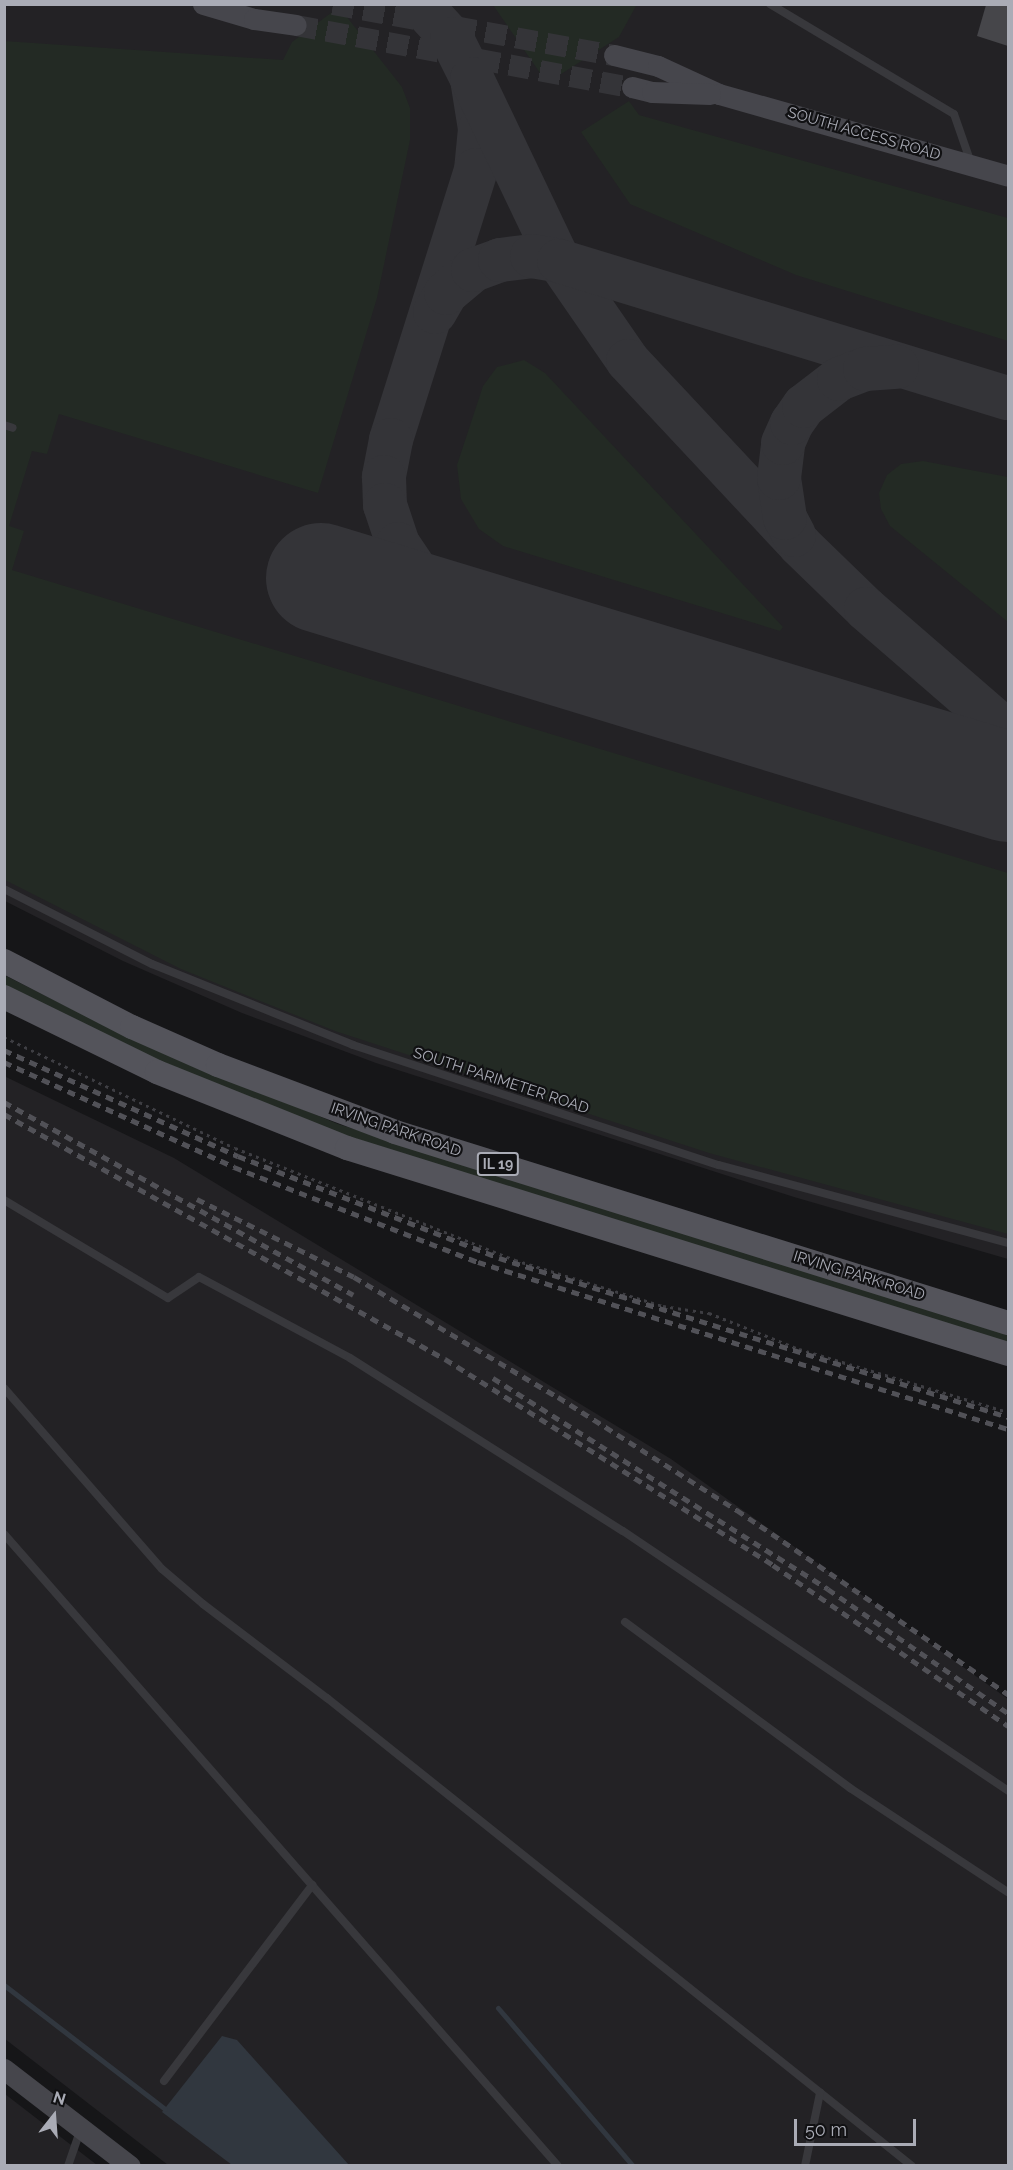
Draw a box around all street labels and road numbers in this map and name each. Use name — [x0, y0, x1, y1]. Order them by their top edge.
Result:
street label: SOUTH ACCESS ROAD — [785, 103, 943, 165]
street label: SOUTH PARIMETER ROAD — [411, 1044, 591, 1118]
street label: IRVING PARK ROAD — [328, 1099, 464, 1161]
road number: IL 19 — [476, 1153, 520, 1175]
street label: IRVING PARK ROAD — [791, 1247, 927, 1305]

